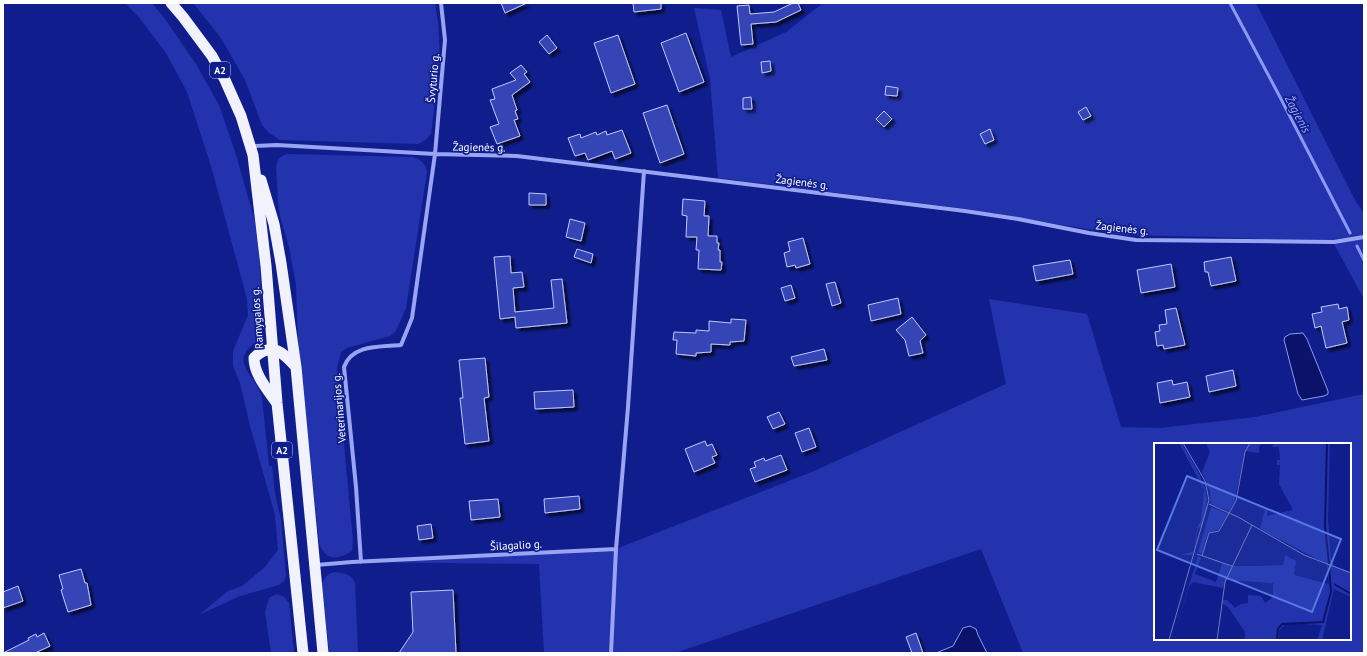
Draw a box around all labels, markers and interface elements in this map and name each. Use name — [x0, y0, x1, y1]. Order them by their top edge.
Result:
street label: Švyturio g. — [424, 53, 442, 103]
road number: A2 — [210, 62, 230, 78]
water label: Žagienis — [1281, 92, 1314, 136]
street label: Žagienės g. — [452, 140, 506, 154]
street label: Žagienės g. — [775, 172, 829, 192]
street label: Žagienės g. — [1095, 218, 1149, 238]
street label: Ramygalos g. — [248, 287, 266, 349]
street label: Veterinarijos g. — [329, 373, 349, 444]
road number: A2 — [272, 442, 292, 458]
inset map — [1154, 443, 1351, 640]
street label: Šilagalio g. — [490, 537, 542, 553]

